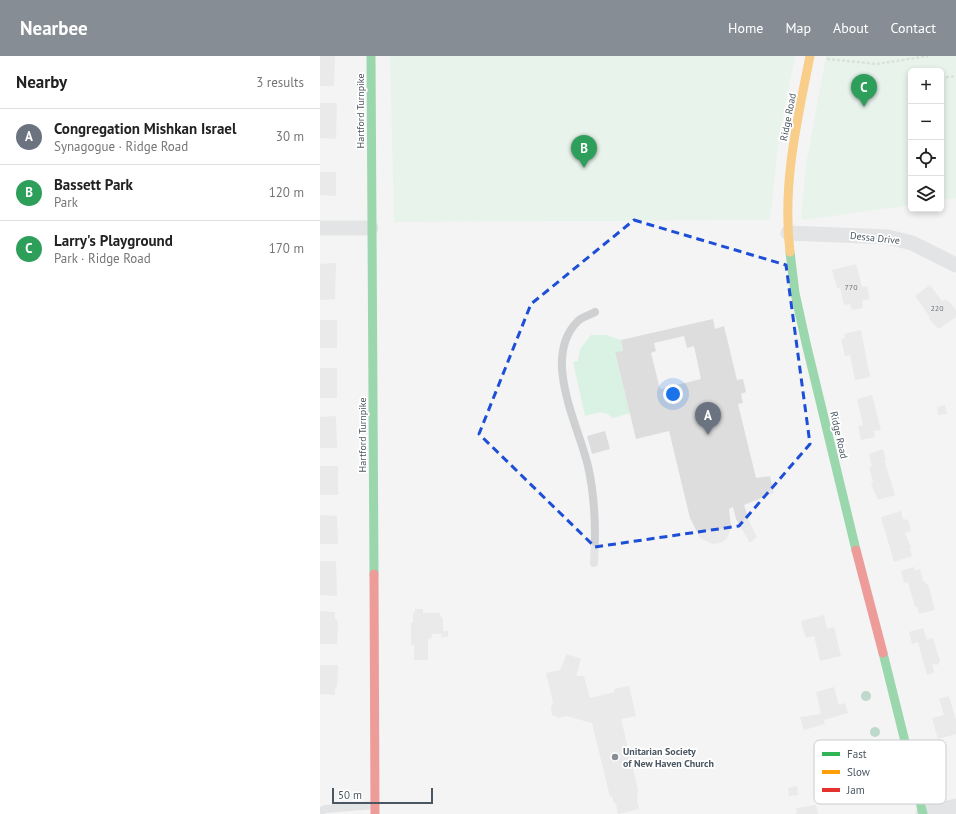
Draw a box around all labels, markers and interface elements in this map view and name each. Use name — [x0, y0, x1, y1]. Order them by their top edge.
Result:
text: Nearbee — [20, 16, 88, 40]
text: Home — [728, 19, 763, 37]
text: Map — [785, 19, 811, 37]
text: About — [833, 19, 869, 37]
text: Contact — [891, 19, 936, 37]
map controls — [908, 68, 944, 212]
button: + — [908, 68, 944, 104]
text: Nearby — [16, 71, 67, 93]
text: 3 results — [256, 74, 304, 91]
street label: Hartford Turnpike — [354, 74, 367, 148]
pin: C — [851, 74, 877, 107]
street label: Ridge Road — [777, 92, 799, 142]
button: − — [908, 104, 944, 140]
text: Congregation Mishkan Israel — [54, 119, 236, 138]
text: A — [25, 128, 33, 145]
text: 30 m — [276, 128, 304, 145]
pin: B — [571, 135, 597, 168]
text: Synagogue · Ridge Road — [54, 138, 188, 155]
button: locate — [908, 140, 944, 176]
text: Bassett Park — [54, 175, 133, 194]
button: layers — [908, 176, 944, 212]
text: B — [25, 184, 33, 201]
text: 120 m — [269, 184, 304, 201]
text: Park — [54, 194, 78, 211]
street label: Dessa Drive — [849, 229, 901, 247]
text: Larry's Playground — [54, 231, 173, 250]
text: C — [25, 240, 33, 257]
text: 170 m — [269, 240, 304, 257]
text: Park · Ridge Road — [54, 250, 151, 267]
house number: 770 — [844, 282, 858, 292]
house number: 220 — [930, 303, 944, 313]
your location — [663, 384, 683, 404]
street label: Hartford Turnpike — [356, 398, 369, 472]
pin: A — [695, 402, 721, 435]
street label: Ridge Road — [827, 410, 851, 460]
legend — [814, 740, 946, 804]
place label: Unitarian Society of New Haven Church — [623, 745, 714, 770]
text: Fast — [847, 747, 867, 761]
marker: Unitarian Society of New Haven Church — [610, 752, 620, 762]
text: Slow — [847, 765, 870, 779]
text: Jam — [846, 783, 865, 797]
scale bar — [332, 786, 433, 805]
text: 50 m — [338, 788, 362, 802]

